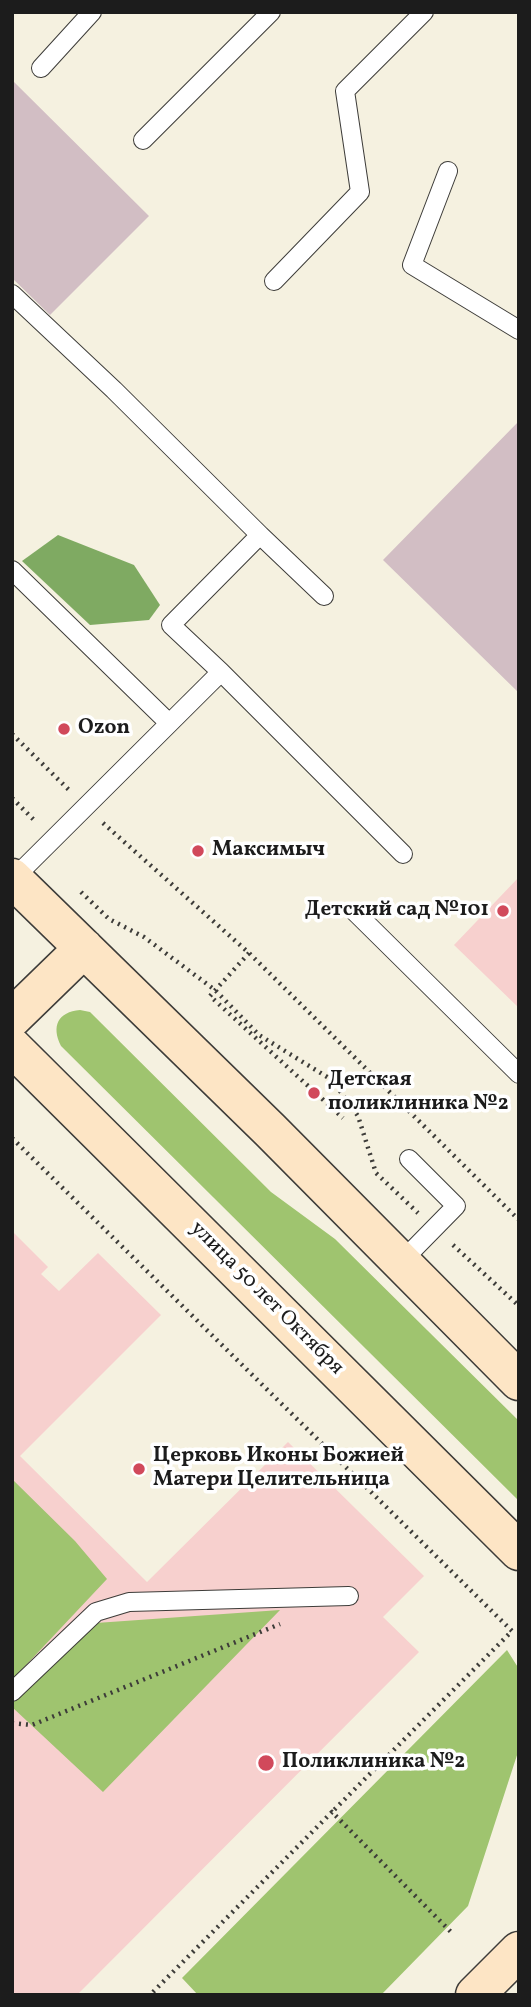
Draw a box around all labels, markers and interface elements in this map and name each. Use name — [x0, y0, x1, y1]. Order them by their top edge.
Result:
place label: Ozon — [78, 716, 130, 742]
marker: Ozon — [56, 721, 72, 737]
place label: Максимыч — [212, 838, 325, 864]
marker: Максимыч — [190, 843, 206, 859]
place label: Детский сад №101 — [305, 898, 489, 924]
marker: Детский сад №101 — [495, 903, 511, 919]
place label: Детская поликлиника №2 — [328, 1068, 509, 1118]
marker: Детская поликлиника №2 — [306, 1085, 322, 1101]
street label: улица 50 лет Октября — [184, 1217, 348, 1381]
place label: Церковь Иконы Божией Матери Целительница — [153, 1444, 404, 1494]
marker: Церковь Иконы Божией Матери Целительница — [131, 1461, 147, 1477]
place label: Поликлиника №2 — [282, 1750, 465, 1776]
marker: Поликлиника №2 — [256, 1753, 276, 1773]

